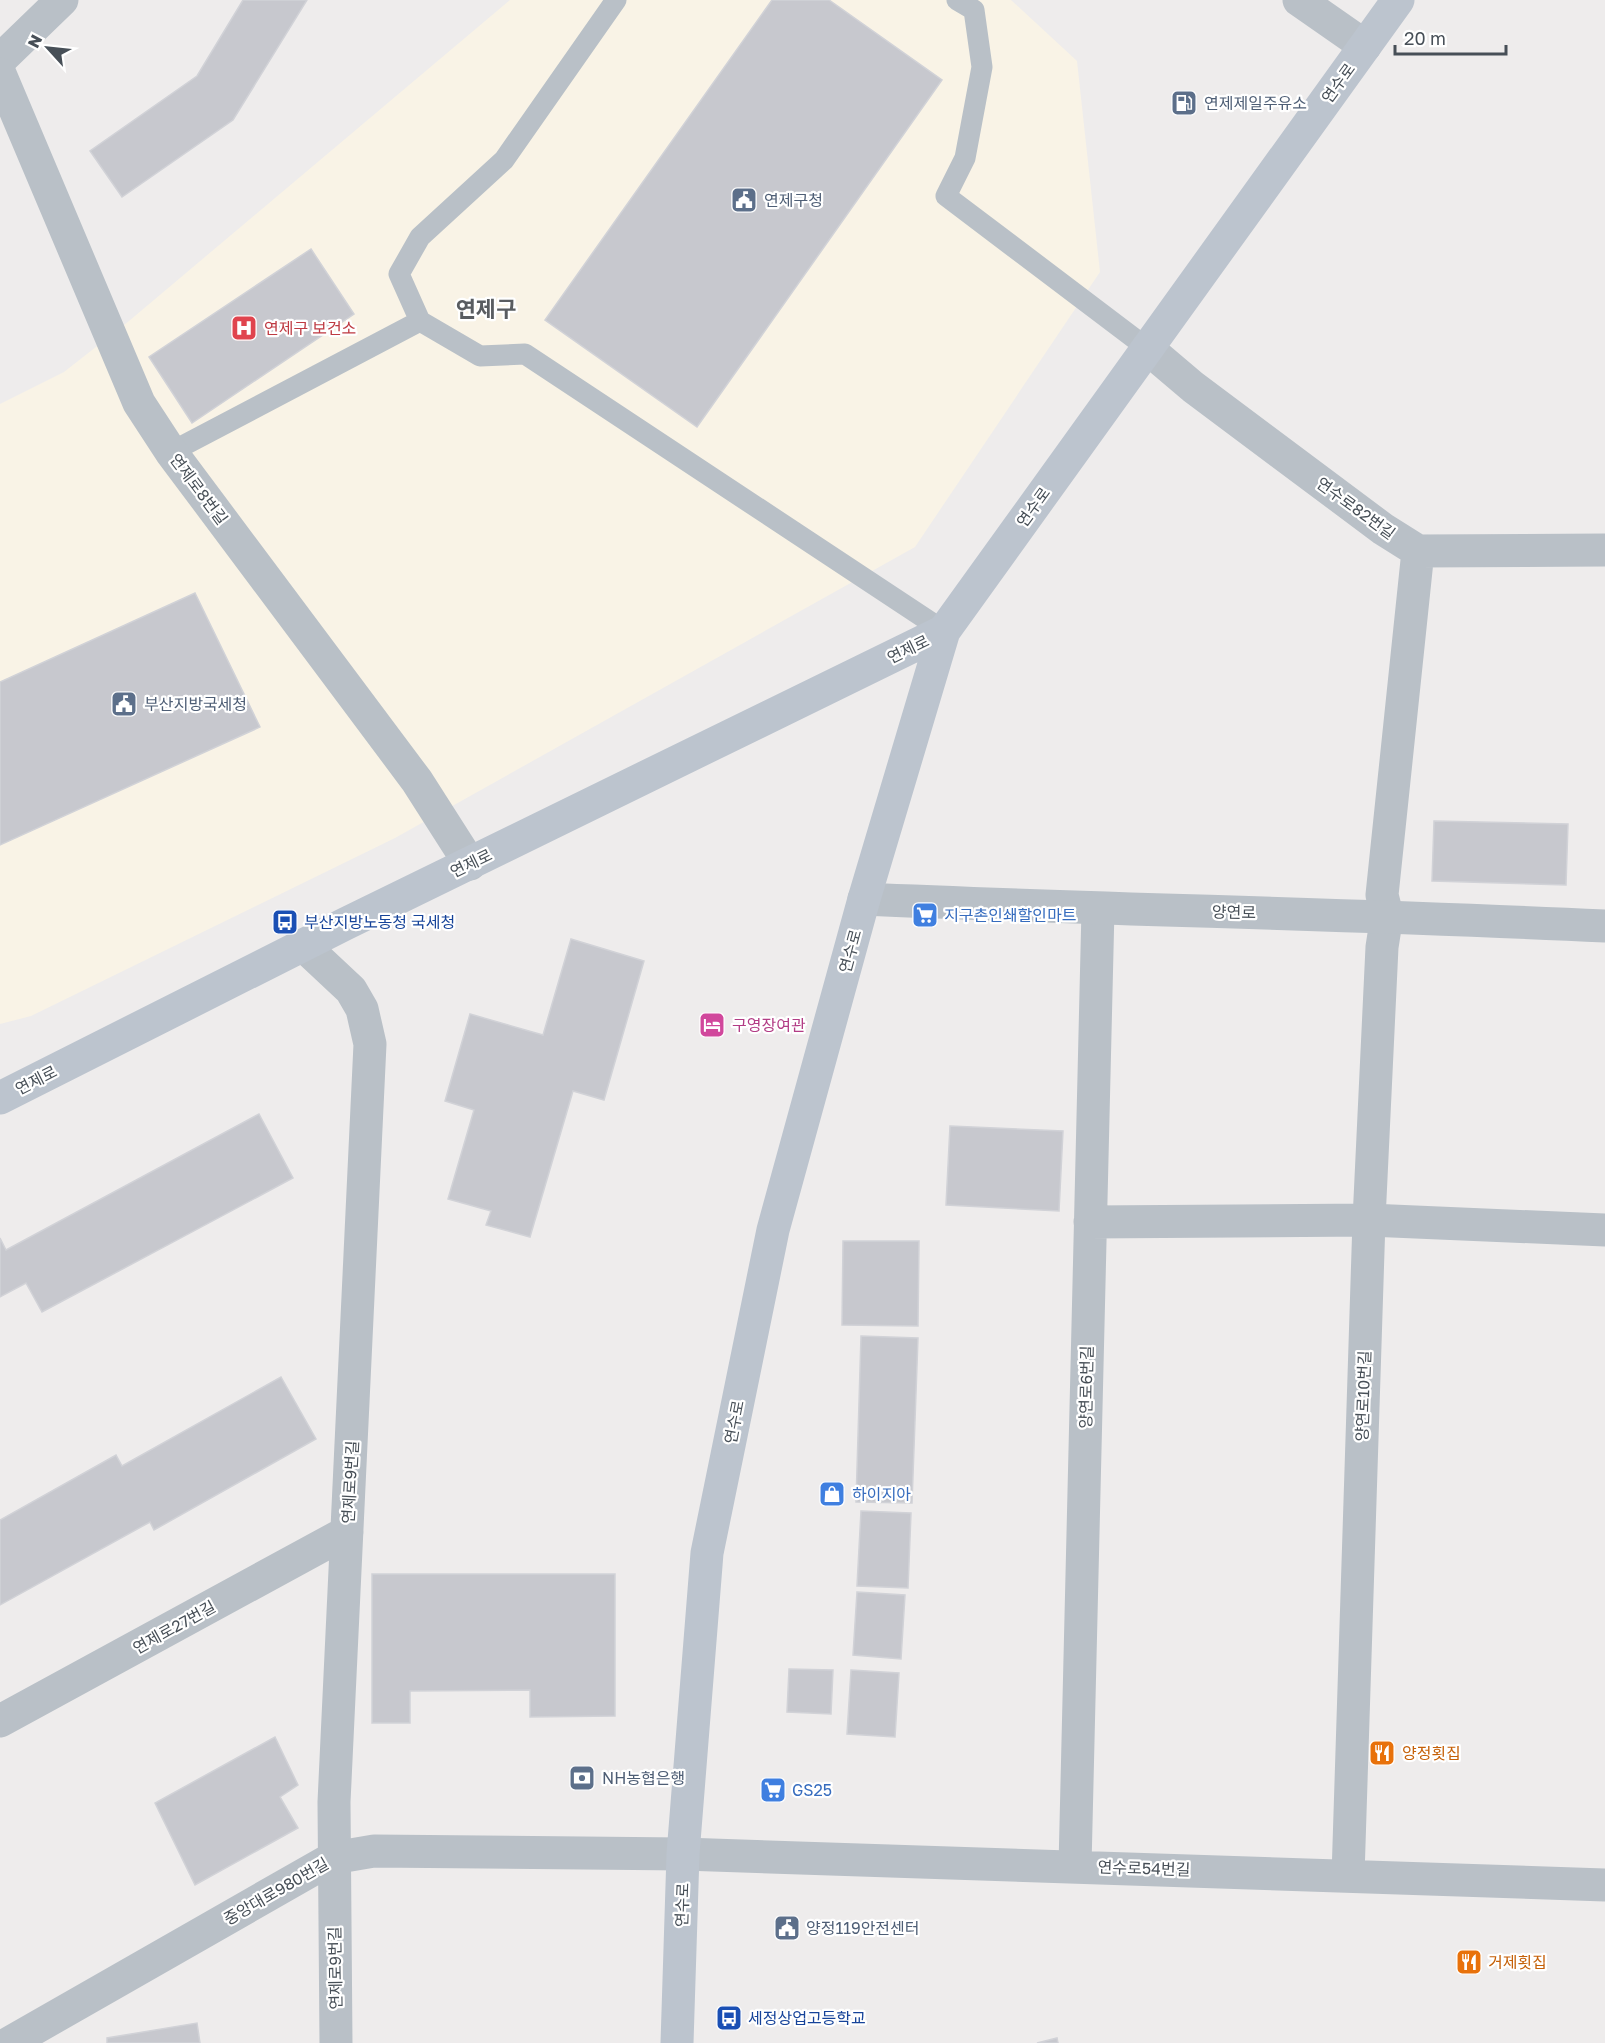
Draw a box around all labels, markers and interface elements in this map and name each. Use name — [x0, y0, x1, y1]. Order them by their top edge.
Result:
north arrow — [18, 18, 78, 78]
scale bar — [1395, 18, 1506, 56]
text: 20 m — [1404, 27, 1446, 49]
text: N — [23, 31, 46, 51]
street label: 연수로 — [1317, 59, 1359, 107]
fuel station icon: 연제제일주유소 — [1169, 88, 1199, 118]
place label: 연제제일주유소 — [1204, 93, 1307, 113]
public building icon: 연제구청 — [729, 185, 759, 215]
place label: 연제구청 — [764, 190, 823, 210]
district label: 연제구 — [456, 295, 516, 322]
hospital icon: 연제구 보건소 — [229, 313, 259, 343]
place label: 연제구 보건소 — [264, 318, 356, 338]
street label: 연제로8번길 — [166, 450, 232, 528]
street label: 연수로82번길 — [1313, 473, 1399, 543]
street label: 연수로 — [1012, 483, 1054, 531]
street label: 연제로 — [884, 630, 932, 668]
public building icon: 부산지방국세청 — [109, 689, 139, 719]
place label: 부산지방국세청 — [144, 694, 247, 714]
street label: 연제로 — [447, 844, 495, 882]
supermarket icon: 지구촌인쇄할인마트 — [910, 900, 940, 930]
street label: 양연로 — [1212, 902, 1257, 922]
place label: 지구촌인쇄할인마트 — [944, 905, 1076, 925]
bus stop icon: 부산지방노동청 국세청 — [270, 907, 300, 937]
place label: 부산지방노동청 국세청 — [304, 912, 455, 932]
street label: 연수로 — [835, 927, 865, 975]
hotel icon: 구영장여관 — [697, 1010, 727, 1040]
place label: 구영장여관 — [732, 1015, 806, 1035]
street label: 연제로 — [12, 1061, 60, 1099]
street label: 양연로6번길 — [1075, 1345, 1097, 1429]
street label: 양연로10번길 — [1351, 1350, 1375, 1442]
street label: 연수로 — [720, 1398, 748, 1446]
street label: 연제로9번길 — [338, 1440, 362, 1524]
shop icon: 하이지아 — [817, 1479, 847, 1509]
place label: 하이지아 — [852, 1484, 911, 1504]
street label: 연제로27번길 — [129, 1596, 219, 1658]
restaurant icon: 양정횟집 — [1367, 1738, 1397, 1768]
place label: 양정횟집 — [1402, 1743, 1461, 1763]
bank icon: NH농협은행 — [567, 1763, 597, 1793]
place label: NH농협은행 — [602, 1768, 685, 1788]
supermarket icon: GS25 — [758, 1775, 788, 1805]
place label: GS25 — [792, 1780, 832, 1800]
street label: 중앙대로980번길 — [220, 1853, 332, 1929]
street label: 연수로54번길 — [1097, 1856, 1191, 1880]
street label: 연수로 — [671, 1882, 693, 1927]
public building icon: 양정119안전센터 — [772, 1913, 802, 1943]
place label: 양정119안전센터 — [806, 1918, 920, 1938]
street label: 연제로9번길 — [324, 1926, 346, 2010]
restaurant icon: 거제횟집 — [1454, 1947, 1484, 1977]
place label: 거제횟집 — [1488, 1952, 1547, 1972]
bus stop icon: 세정상업고등학교 — [714, 2003, 744, 2033]
place label: 세정상업고등학교 — [748, 2008, 866, 2028]

